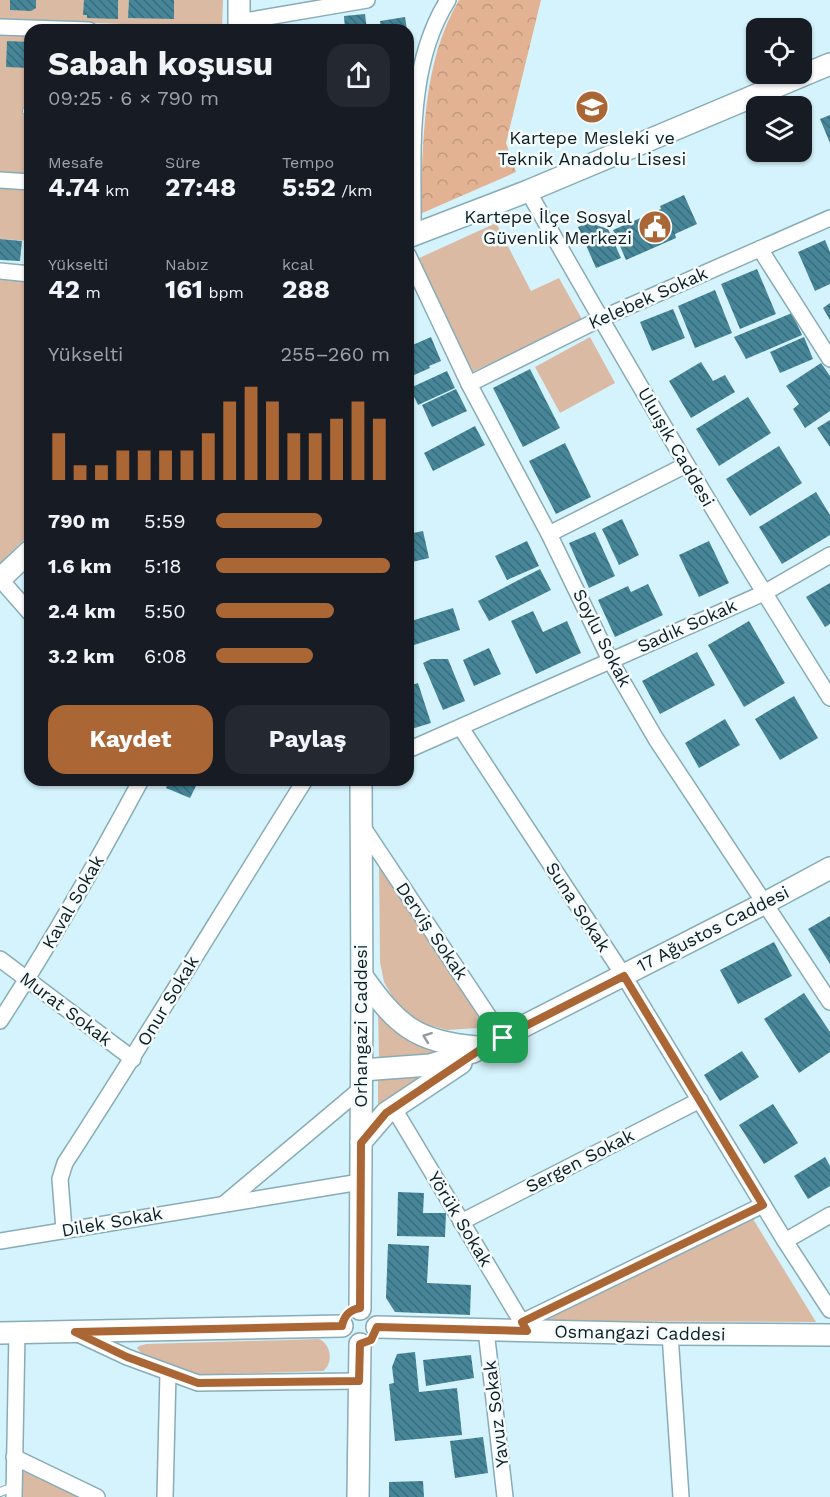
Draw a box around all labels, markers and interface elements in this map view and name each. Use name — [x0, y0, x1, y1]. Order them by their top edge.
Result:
map controls — [746, 18, 812, 162]
button: locate — [746, 18, 812, 84]
text: Sabah koşusu — [48, 44, 273, 83]
button: share — [327, 44, 390, 107]
text: 09:25 · 6 × 790 m — [48, 86, 219, 110]
school or university icon: Kartepe Mesleki ve Teknik Anadolu Lisesi — [574, 89, 610, 125]
button: layers — [746, 96, 812, 162]
place label: Kartepe Mesleki ve Teknik Anadolu Lisesi — [498, 127, 686, 169]
text: Mesafe — [48, 153, 103, 172]
text: Süre — [165, 153, 201, 172]
text: Tempo — [282, 153, 334, 172]
text: 4.74 — [48, 172, 100, 202]
text: 27:48 — [165, 172, 236, 202]
text: 5:52 — [282, 172, 336, 202]
text: km — [100, 181, 129, 200]
text: /km — [336, 181, 372, 200]
place label: Kartepe İlçe Sosyal Güvenlik Merkezi — [464, 206, 632, 248]
public building icon: Kartepe İlçe Sosyal Güvenlik Merkezi — [637, 209, 673, 245]
text: Yükselti — [48, 255, 108, 274]
text: Nabız — [165, 255, 209, 274]
text: kcal — [282, 255, 314, 274]
street label: Kelebek Sokak — [585, 262, 710, 333]
text: 42 — [48, 274, 80, 304]
text: 161 — [165, 274, 203, 304]
text: 288 — [282, 274, 330, 304]
text: m — [80, 283, 101, 302]
text: bpm — [203, 283, 244, 302]
text: Yükselti — [48, 342, 123, 366]
text: 255–260 m — [280, 342, 390, 366]
street label: Uluışık Caddesi — [634, 383, 719, 510]
text: 790 m — [48, 509, 110, 533]
text: 5:59 — [144, 509, 186, 533]
text: 1.6 km — [48, 554, 112, 578]
text: 5:18 — [144, 554, 182, 578]
street label: Soylu Sokak — [569, 585, 636, 690]
street label: Sadık Sokak — [634, 594, 740, 657]
text: 2.4 km — [48, 599, 116, 623]
text: 5:50 — [144, 599, 186, 623]
text: 3.2 km — [48, 644, 115, 668]
text: 6:08 — [144, 644, 187, 668]
button: Kaydet — [48, 705, 213, 774]
button: Paylaş — [225, 705, 390, 774]
street label: Kaval Sokak — [37, 851, 108, 952]
street label: Suna Sokak — [542, 858, 615, 955]
street label: Derviş Sokak — [392, 878, 473, 984]
street label: 17 Ağustos Caddesi — [633, 881, 792, 976]
street label: Orhangazi Caddesi — [350, 944, 371, 1108]
street label: Onur Sokak — [132, 952, 203, 1050]
street label: Murat Sokak — [16, 967, 116, 1050]
pin — [477, 1012, 528, 1063]
icon: arrive — [486, 1021, 519, 1054]
one-way arrow — [422, 1032, 432, 1045]
street label: Sergen Sokak — [522, 1124, 637, 1197]
street label: Yörük Sokak — [424, 1167, 497, 1270]
street label: Dilek Sokak — [60, 1202, 164, 1241]
street label: Osmangazi Caddesi — [554, 1321, 726, 1344]
street label: Yavuz Sokak — [479, 1359, 512, 1469]

